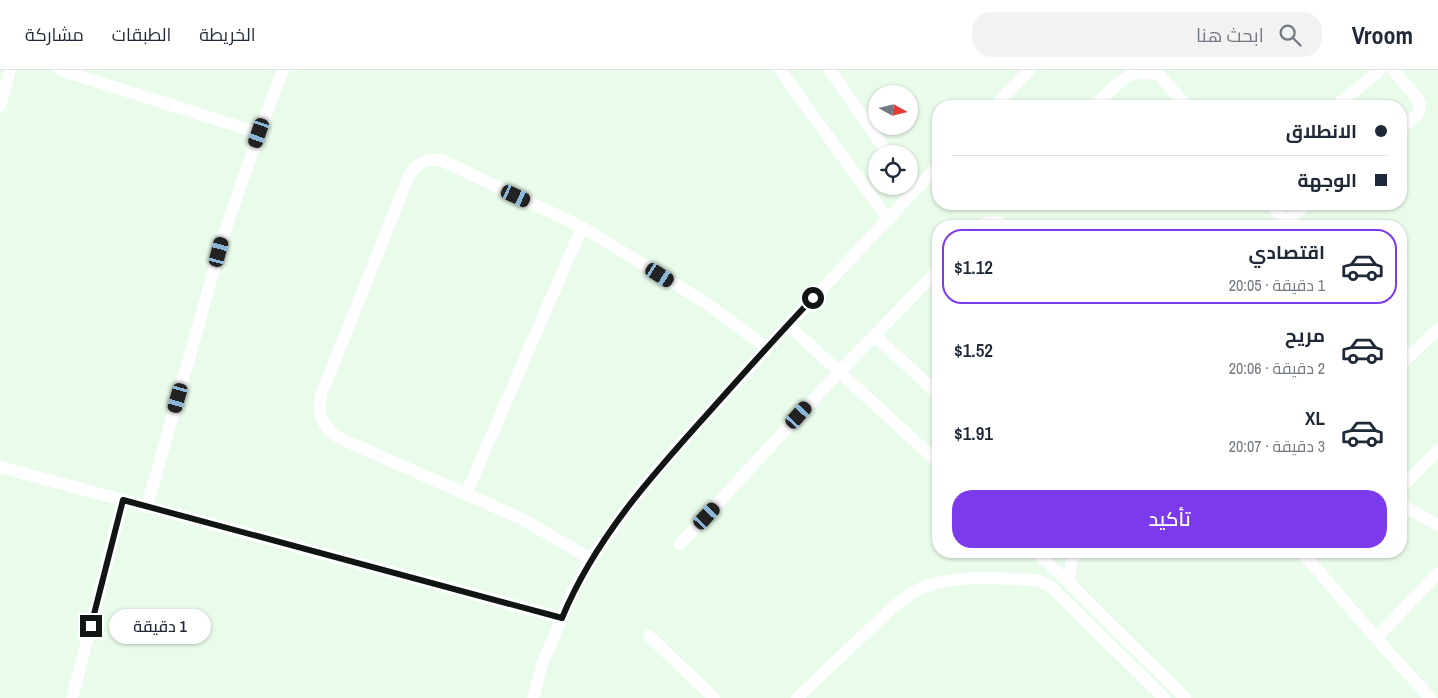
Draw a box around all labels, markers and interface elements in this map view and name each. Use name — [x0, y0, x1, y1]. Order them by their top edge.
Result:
search box — [972, 12, 1322, 57]
text: Vroom — [1352, 19, 1413, 51]
icon: search — [1276, 21, 1304, 49]
text: مشاركة — [25, 22, 84, 47]
text: الطبقات — [112, 22, 171, 47]
text: الخريطة — [199, 22, 256, 47]
text: ابحث هنا — [1196, 22, 1264, 48]
north arrow — [868, 85, 918, 135]
map controls — [868, 85, 918, 195]
car — [247, 116, 270, 150]
text: الانطلاق — [1286, 118, 1357, 144]
button: locate — [868, 145, 918, 195]
text: الوجهة — [1297, 167, 1357, 193]
car — [499, 183, 532, 209]
car — [207, 236, 230, 268]
text: اقتصادي — [1249, 239, 1325, 265]
icon: car — [1340, 244, 1385, 289]
text: $1.12 — [954, 254, 993, 280]
car — [643, 261, 676, 289]
text: 1 دقيقة · 20:05 — [1229, 274, 1325, 296]
route start — [802, 287, 824, 309]
text: مريح — [1285, 322, 1325, 348]
icon: car — [1340, 327, 1385, 372]
text: $1.52 — [954, 337, 993, 363]
text: 2 دقيقة · 20:06 — [1229, 357, 1325, 379]
car — [166, 382, 189, 414]
car — [783, 399, 814, 431]
text: XL — [1305, 405, 1325, 431]
icon: car — [1340, 410, 1385, 455]
text: $1.91 — [954, 420, 993, 446]
text: 3 دقيقة · 20:07 — [1229, 435, 1325, 457]
button: تأكيد — [952, 490, 1387, 548]
car — [691, 500, 722, 532]
callout: 1 دقيقة — [108, 608, 211, 644]
route end — [80, 615, 102, 637]
text: 1 دقيقة — [133, 615, 187, 637]

